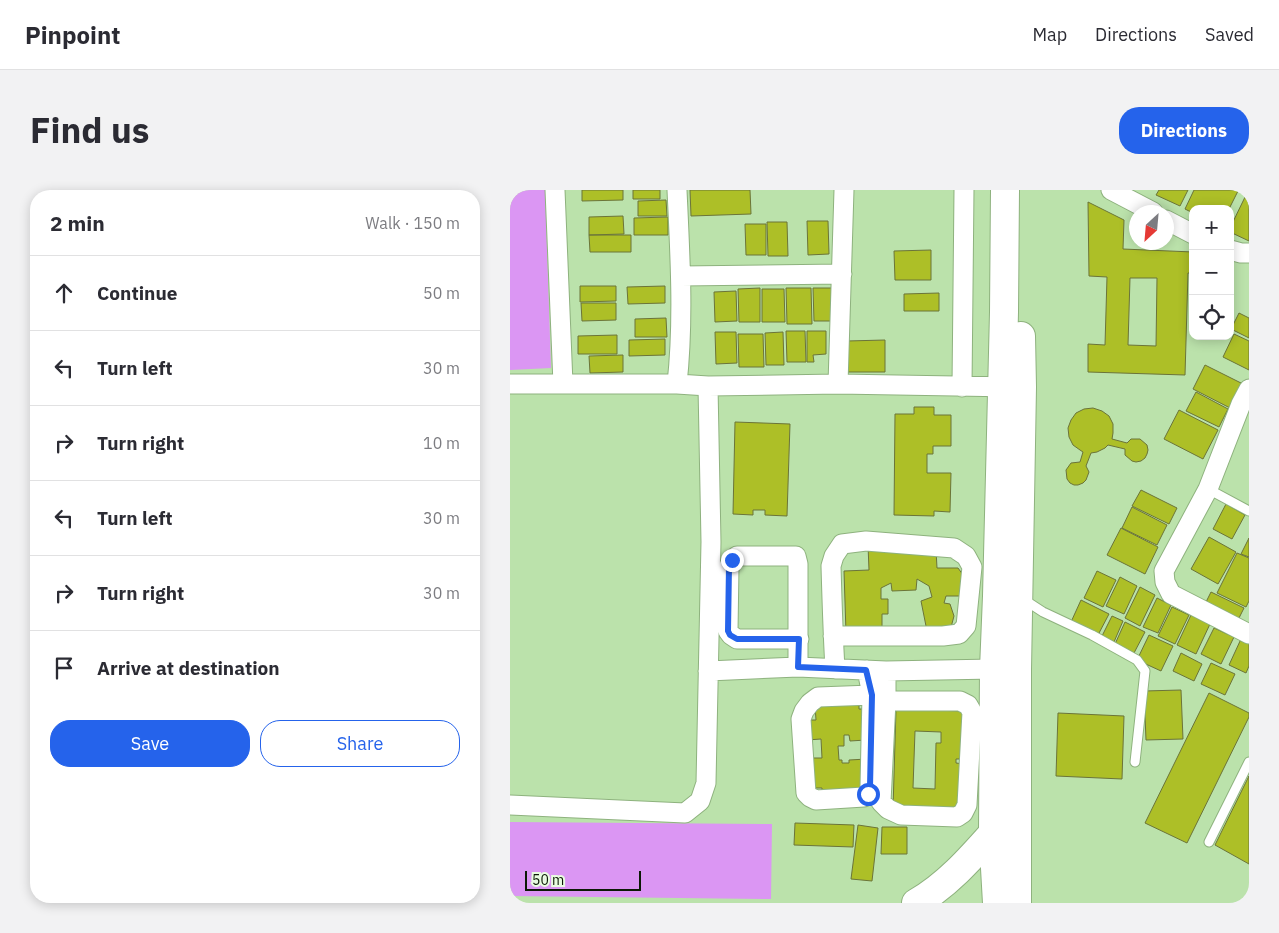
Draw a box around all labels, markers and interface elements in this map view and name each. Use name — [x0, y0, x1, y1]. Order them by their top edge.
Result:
text: Pinpoint — [25, 19, 120, 51]
text: Map — [1032, 23, 1067, 46]
text: Directions — [1095, 23, 1177, 46]
text: Saved — [1205, 23, 1254, 46]
text: Find us — [30, 107, 149, 153]
button: Directions — [1119, 107, 1249, 154]
north arrow — [1129, 205, 1174, 250]
map controls — [1189, 205, 1234, 340]
button: + — [1189, 205, 1234, 250]
text: 2 min — [50, 209, 105, 237]
text: Walk · 150 m — [365, 213, 460, 233]
button: − — [1189, 250, 1234, 295]
icon: ahead — [50, 279, 78, 307]
text: Continue — [97, 281, 177, 305]
text: 50 m — [423, 283, 460, 303]
button: locate — [1189, 295, 1234, 340]
icon: left — [50, 354, 78, 382]
text: Turn left — [97, 356, 173, 380]
text: 30 m — [423, 358, 460, 378]
icon: right — [50, 429, 78, 457]
text: Turn right — [97, 431, 184, 455]
text: 10 m — [423, 433, 460, 453]
icon: left — [50, 504, 78, 532]
text: Turn left — [97, 506, 173, 530]
text: 30 m — [423, 508, 460, 528]
route end — [721, 549, 744, 572]
icon: right — [50, 579, 78, 607]
text: Turn right — [97, 581, 184, 605]
text: 30 m — [423, 583, 460, 603]
icon: arrive — [50, 654, 78, 682]
text: Arrive at destination — [97, 656, 280, 680]
button: Save — [50, 720, 250, 767]
button: Share — [260, 720, 460, 767]
route start — [857, 783, 880, 806]
scale bar — [525, 868, 641, 891]
text: 50 m — [532, 871, 564, 889]

